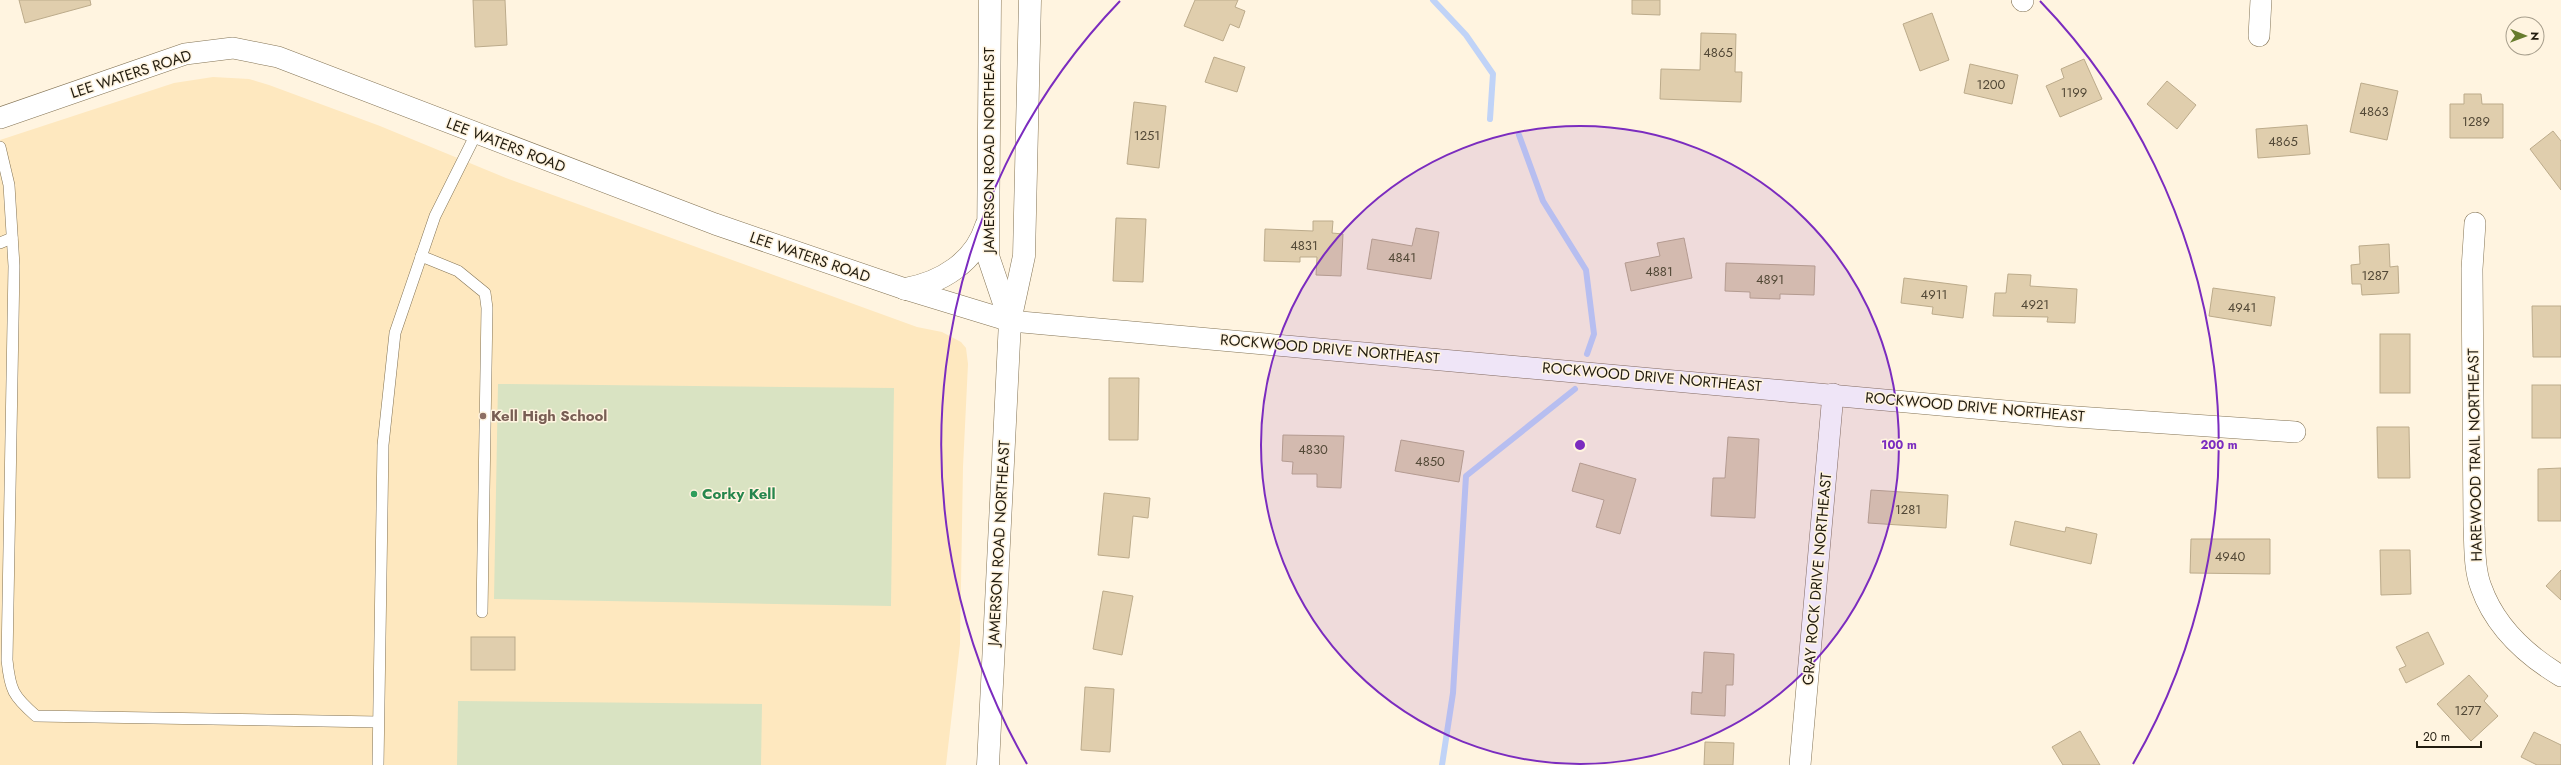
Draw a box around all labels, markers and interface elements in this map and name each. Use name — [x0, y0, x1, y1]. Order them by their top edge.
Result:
north arrow — [2505, 16, 2545, 56]
text: N — [2527, 32, 2543, 41]
house number: 4865 — [1703, 43, 1733, 62]
street label: LEE WATERS ROAD — [68, 44, 194, 104]
street label: JAMERSON ROAD NORTHEAST — [978, 47, 1000, 255]
house number: 1200 — [1977, 75, 2006, 94]
house number: 1199 — [2061, 83, 2087, 102]
house number: 4863 — [2359, 102, 2389, 121]
street label: LEE WATERS ROAD — [443, 112, 569, 178]
house number: 1289 — [2462, 112, 2490, 131]
house number: 1251 — [1134, 126, 1160, 145]
house number: 4865 — [2268, 132, 2298, 151]
street label: LEE WATERS ROAD — [747, 226, 873, 288]
house number: 4831 — [1290, 236, 1318, 255]
house number: 4841 — [1388, 248, 1416, 267]
house number: 4881 — [1645, 262, 1673, 281]
house number: 1287 — [2362, 266, 2389, 285]
house number: 4891 — [1756, 270, 1784, 289]
house number: 4911 — [1921, 285, 1947, 304]
house number: 4921 — [2021, 295, 2049, 314]
house number: 4941 — [2228, 298, 2256, 317]
street label: ROCKWOOD DRIVE NORTHEAST — [1219, 328, 1441, 370]
street label: HAREWOOD TRAIL NORTHEAST — [2462, 348, 2488, 562]
street label: ROCKWOOD DRIVE NORTHEAST — [1541, 356, 1763, 398]
street label: ROCKWOOD DRIVE NORTHEAST — [1864, 386, 2086, 428]
place label: Kell High School — [491, 405, 607, 427]
marker: Kell High School — [478, 411, 488, 421]
text: 100 m — [1881, 436, 1917, 454]
text: 200 m — [2200, 436, 2238, 454]
centre of rings — [1573, 438, 1587, 452]
street label: JAMERSON ROAD NORTHEAST — [983, 440, 1015, 648]
house number: 4830 — [1298, 440, 1328, 459]
house number: 4850 — [1415, 452, 1445, 471]
street label: GRAY ROCK DRIVE NORTHEAST — [1797, 472, 1837, 686]
place label: Corky Kell — [702, 483, 775, 505]
marker: Corky Kell — [689, 489, 699, 499]
house number: 1281 — [1895, 500, 1921, 519]
house number: 4940 — [2215, 547, 2245, 566]
house number: 1277 — [2455, 701, 2482, 720]
scale bar — [2417, 723, 2481, 749]
text: 20 m — [2423, 728, 2450, 746]

